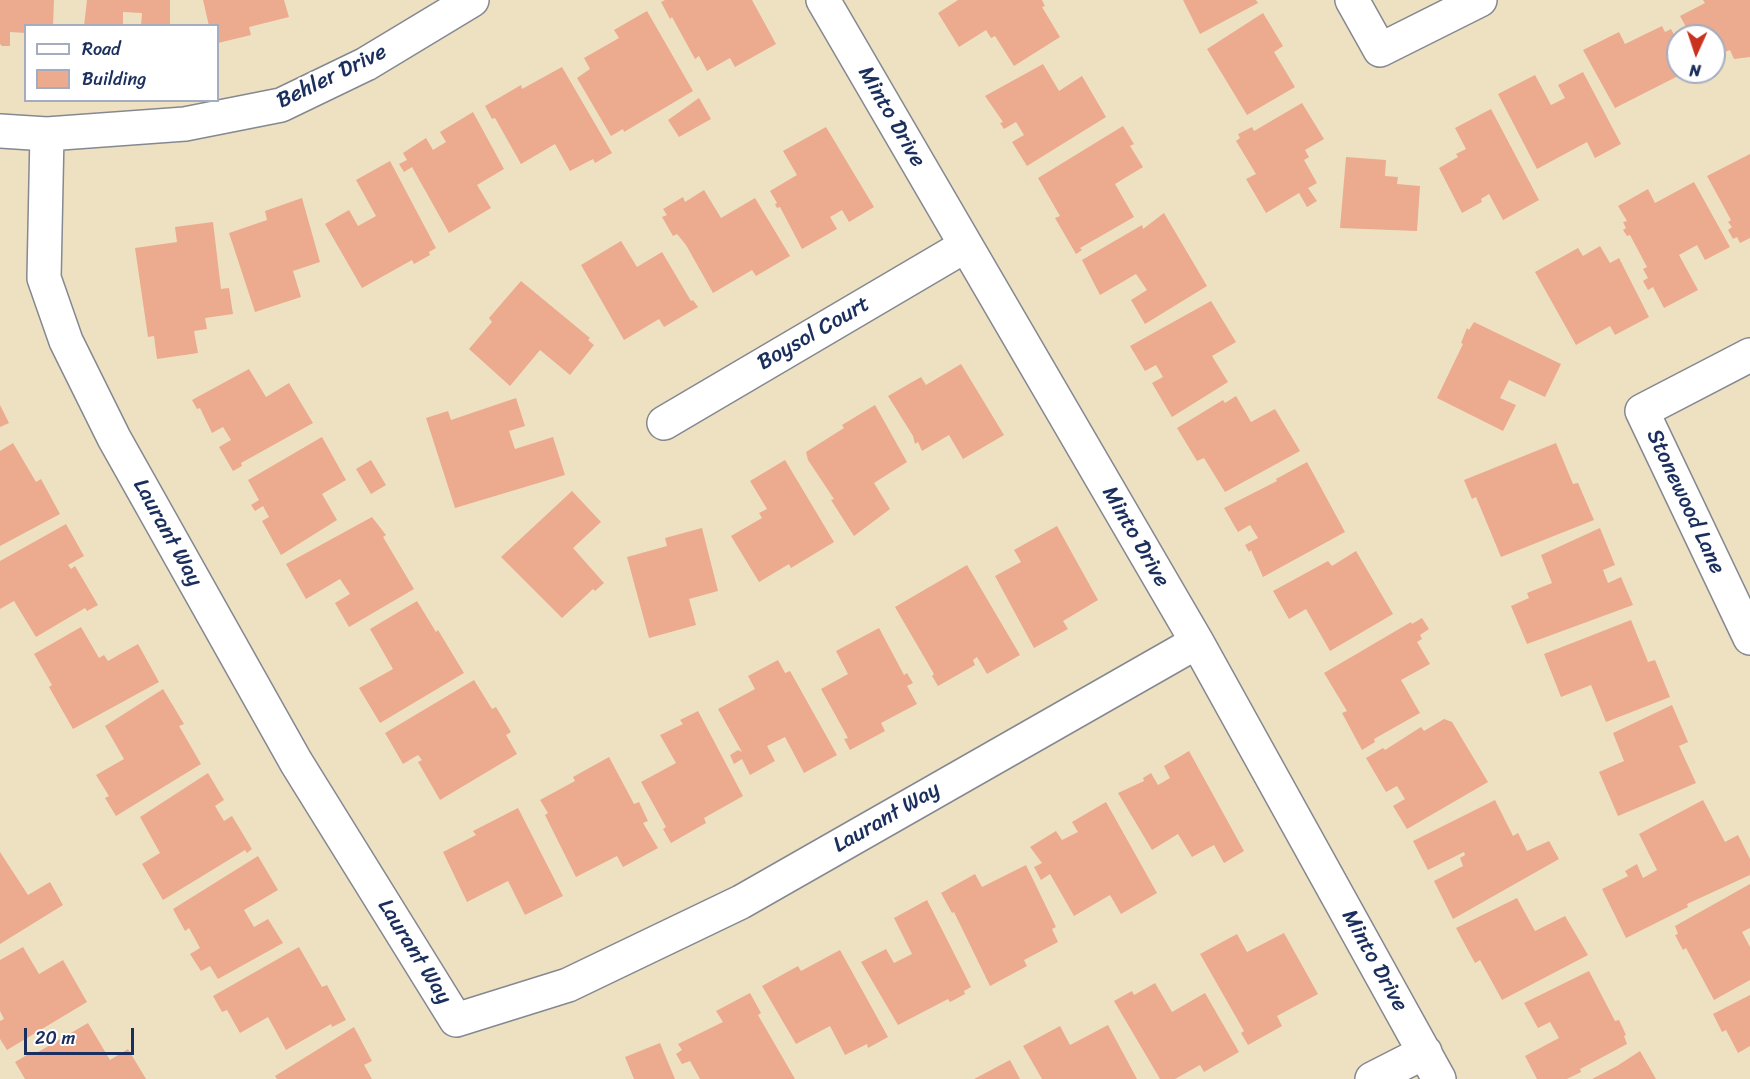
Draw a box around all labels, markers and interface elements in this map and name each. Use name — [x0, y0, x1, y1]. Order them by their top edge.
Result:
legend — [24, 24, 219, 102]
north arrow — [1666, 24, 1726, 84]
text: Road — [82, 33, 121, 65]
street label: Behler Drive — [273, 39, 391, 115]
text: N — [1689, 56, 1701, 85]
street label: Minto Drive — [852, 62, 930, 172]
text: Building — [82, 63, 146, 95]
street label: Boysol Court — [753, 291, 875, 377]
street label: Stonewood Lane — [1640, 425, 1730, 579]
street label: Laurant Way — [127, 475, 207, 591]
street label: Minto Drive — [1096, 482, 1174, 592]
street label: Laurant Way — [829, 777, 945, 859]
street label: Laurant Way — [371, 895, 457, 1009]
street label: Minto Drive — [1335, 906, 1413, 1016]
scale bar — [27, 1016, 136, 1054]
text: 20 m — [35, 1022, 75, 1054]

